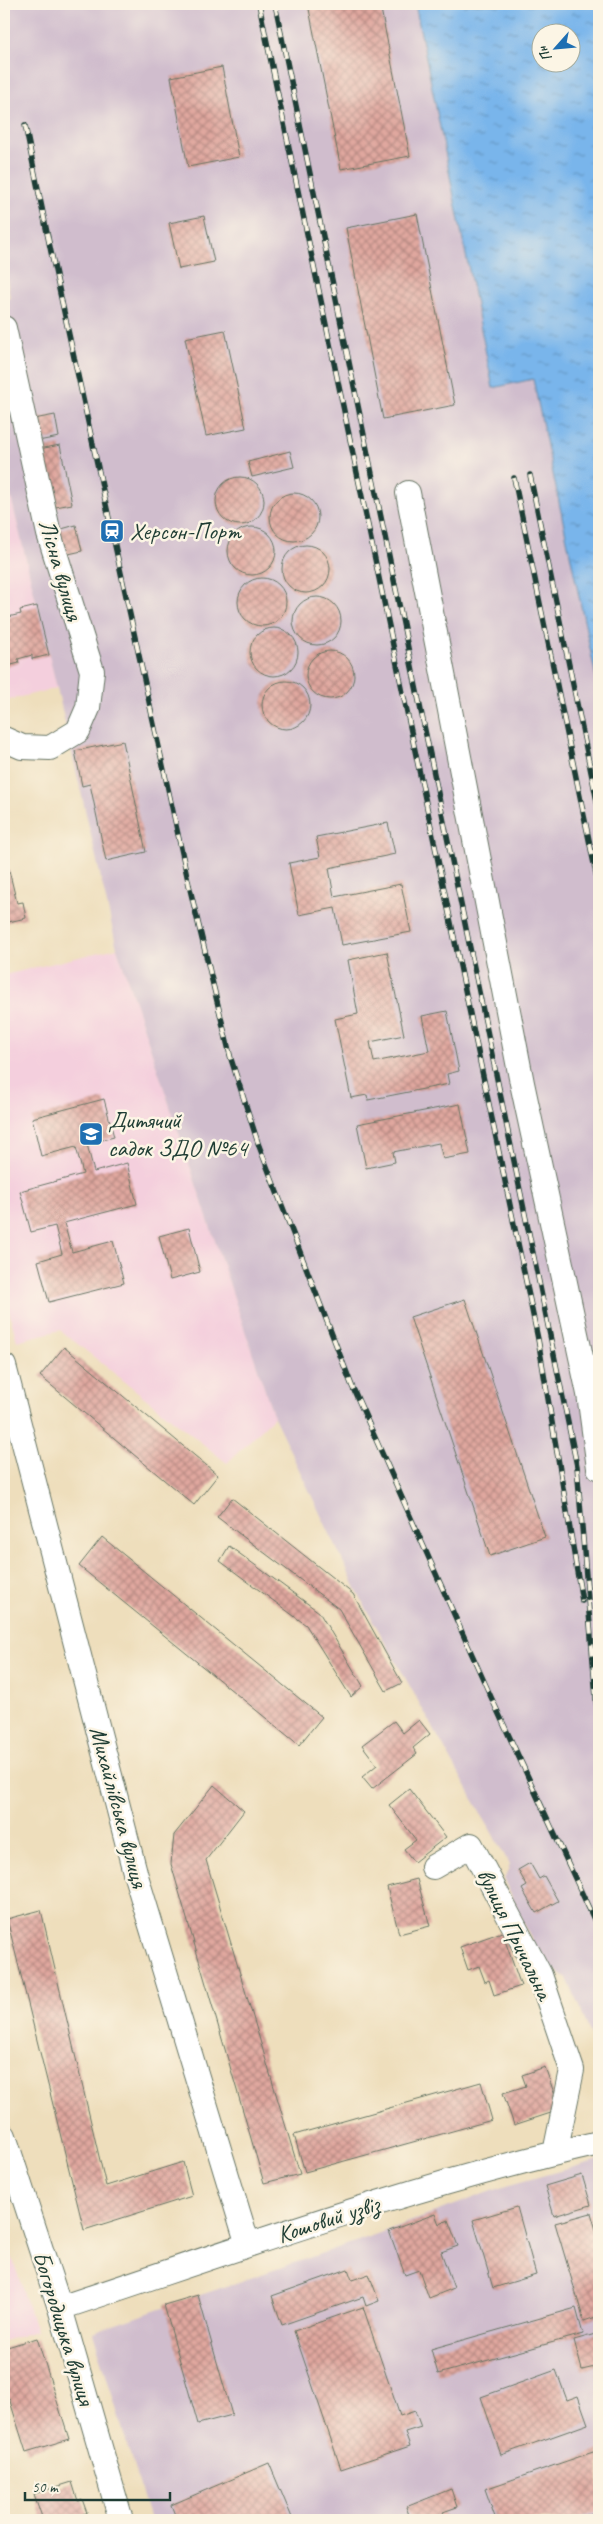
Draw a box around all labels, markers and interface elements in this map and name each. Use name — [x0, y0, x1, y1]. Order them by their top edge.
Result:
north arrow — [530, 22, 580, 72]
text: Пн — [534, 43, 556, 64]
street label: Лісна вулиця — [32, 516, 90, 625]
place label: Херсон-Порт — [130, 516, 242, 546]
station icon: Херсон-Порт — [99, 518, 125, 544]
place label: Дитячий садок ЗДО №64 — [108, 1105, 249, 1163]
school or university icon: Дитячий садок ЗДО №64 — [78, 1121, 104, 1147]
street label: Михайлівська вулиця — [83, 1723, 155, 1892]
street label: вулиця Причальна — [470, 1863, 561, 2006]
street label: Кошовий узвіз — [273, 2188, 385, 2250]
street label: Богородицька вулиця — [26, 2247, 102, 2410]
scale bar — [25, 2469, 170, 2501]
text: 50 m — [32, 2478, 59, 2497]

